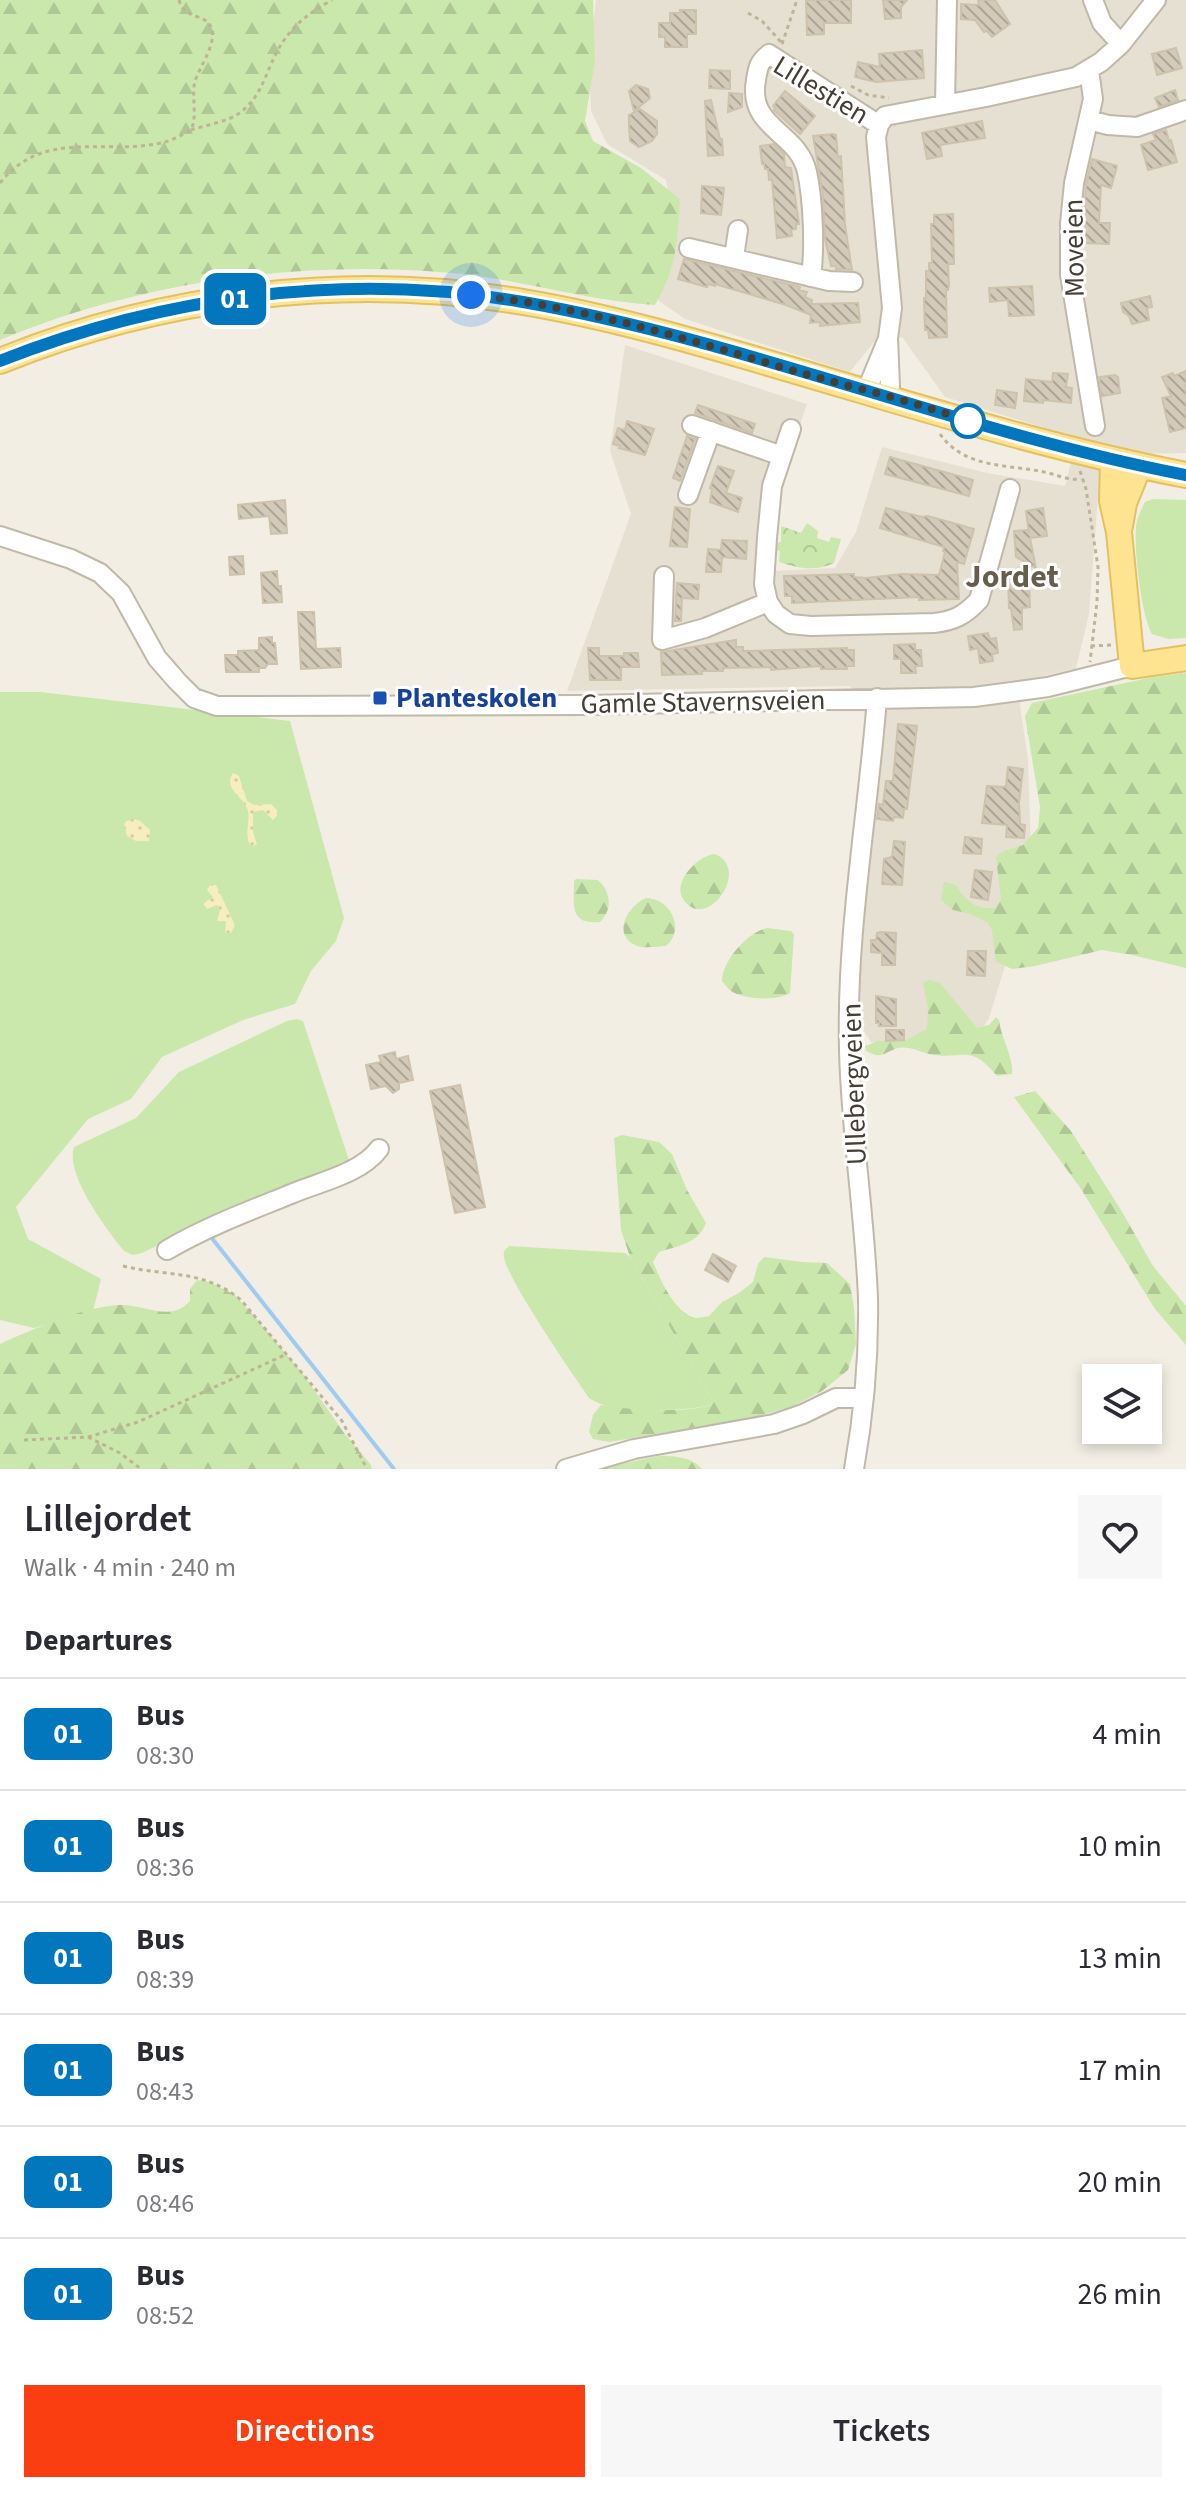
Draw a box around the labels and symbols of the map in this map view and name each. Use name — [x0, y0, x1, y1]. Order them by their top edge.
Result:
street label: Lillestien — [766, 46, 876, 134]
street label: Moveien — [1053, 198, 1095, 298]
line badge: 01 — [199, 273, 271, 325]
your location — [451, 275, 491, 315]
unlabelled marker — [951, 404, 985, 438]
district label: Jordet — [965, 554, 1059, 600]
place label: Planteskolen — [396, 678, 557, 718]
street label: Gamle Stavernsveien — [580, 680, 826, 724]
marker: Planteskolen — [371, 689, 389, 707]
street label: Ullebergveien — [831, 1002, 877, 1166]

